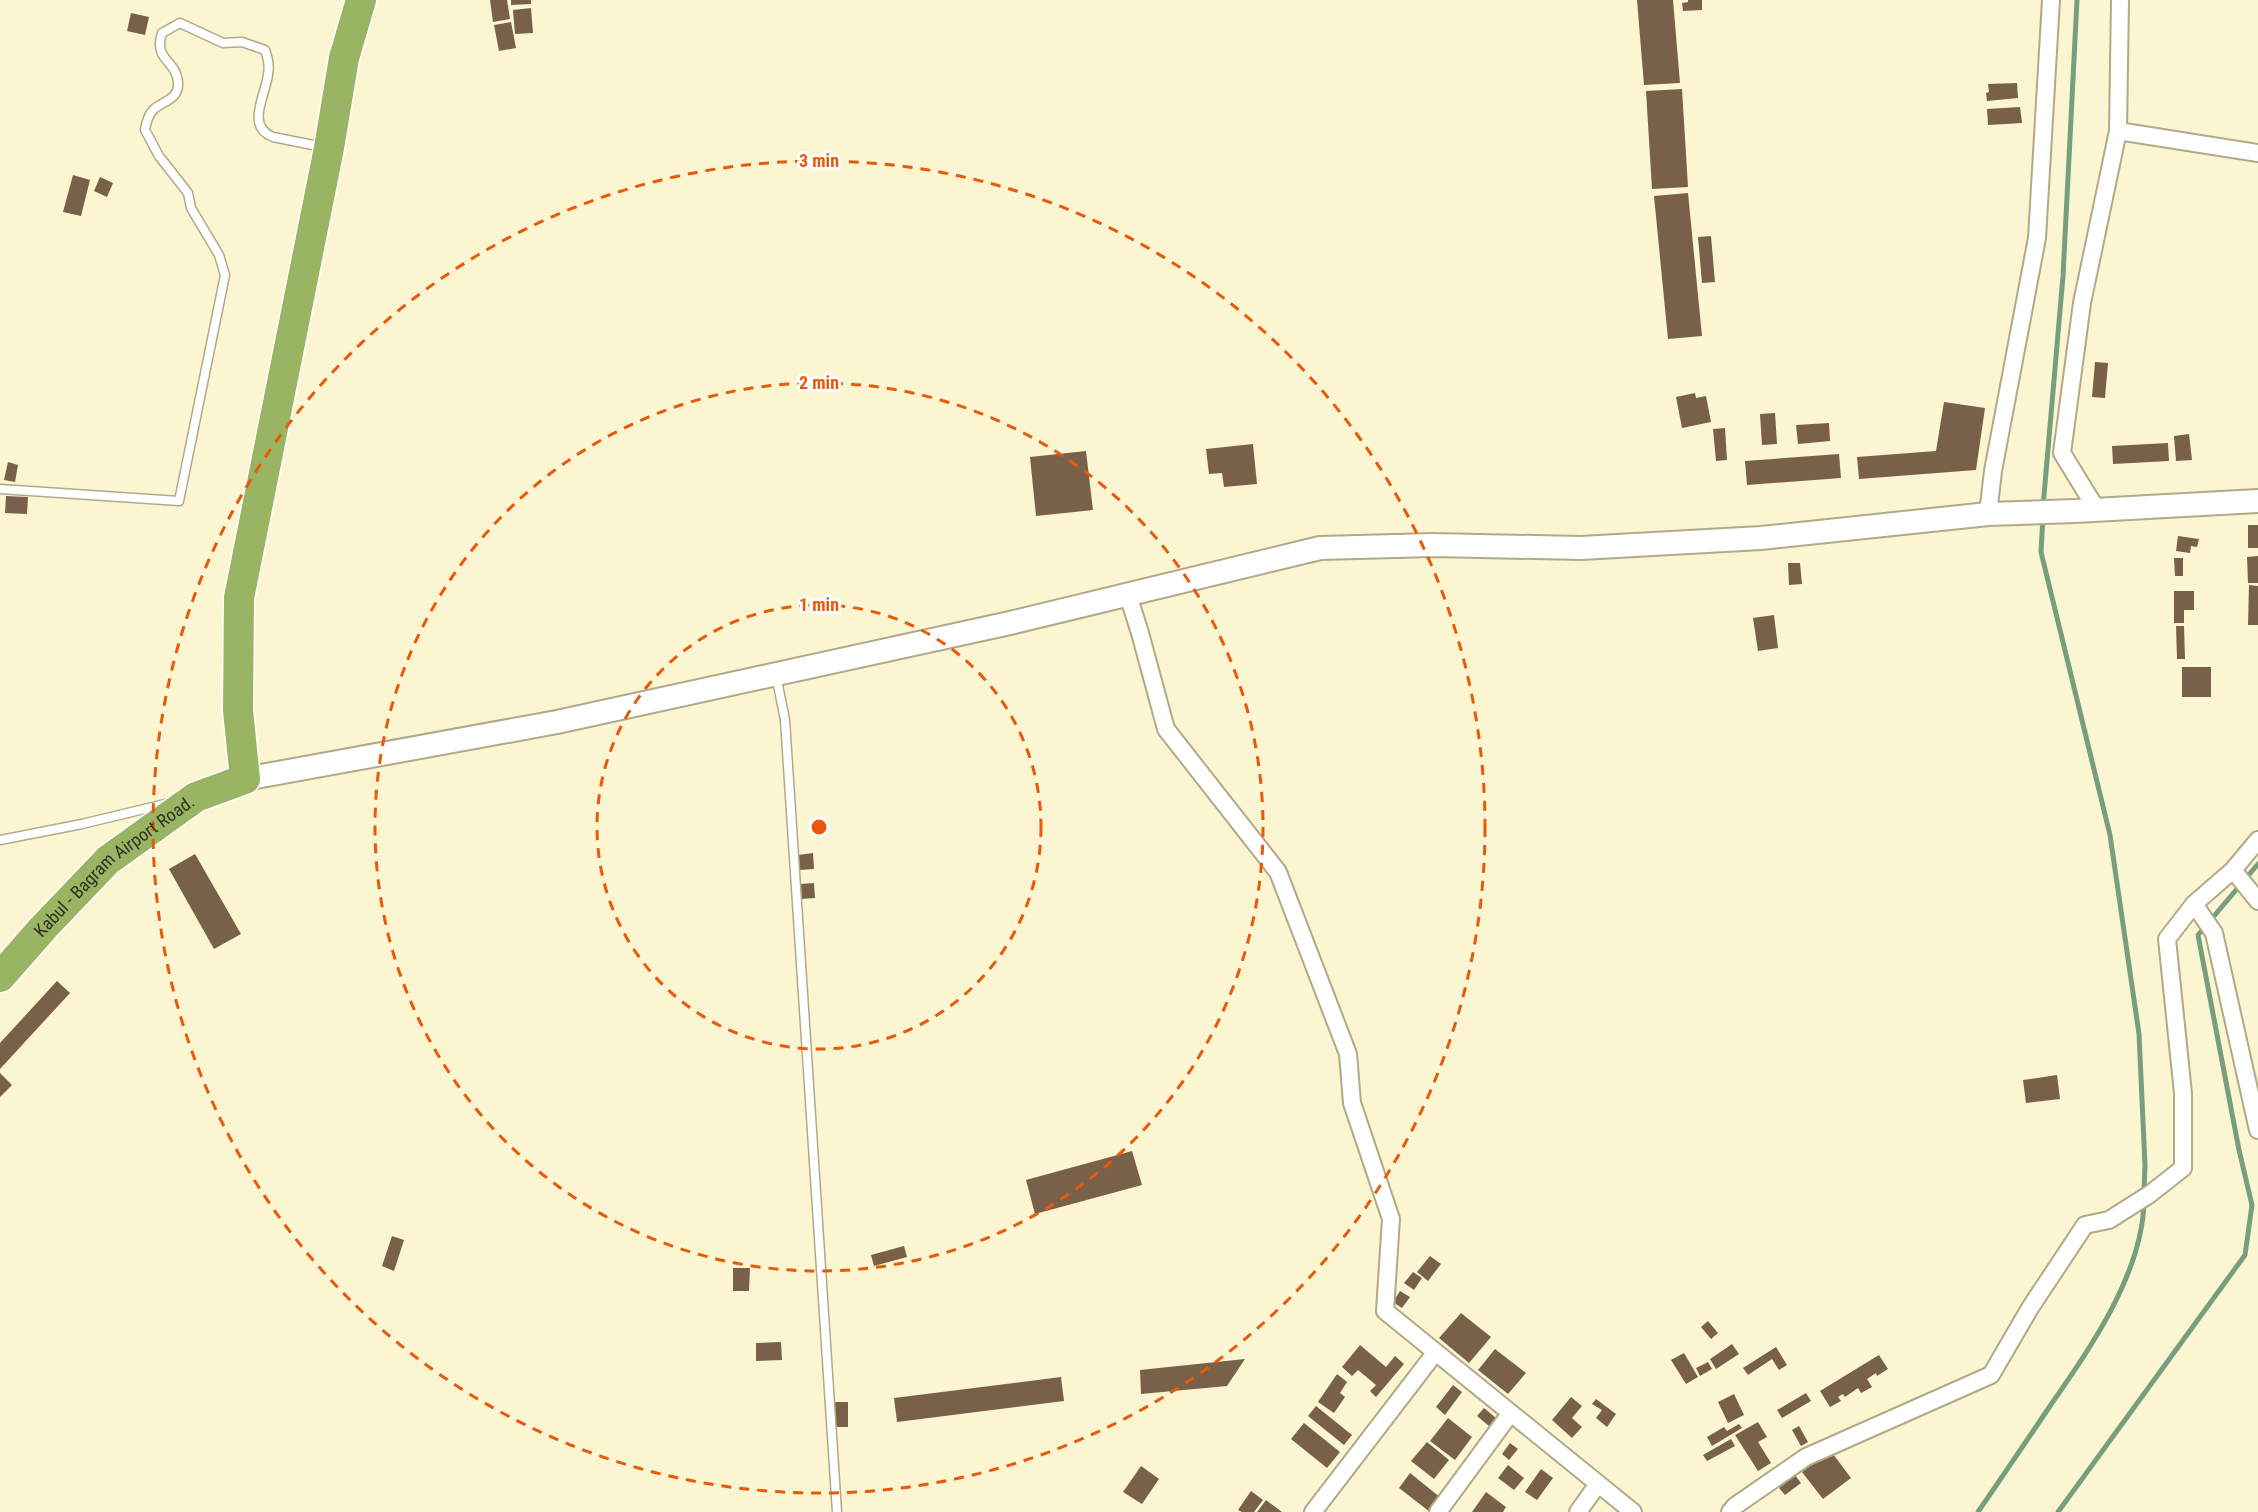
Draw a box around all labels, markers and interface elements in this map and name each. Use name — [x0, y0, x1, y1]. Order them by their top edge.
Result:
text: 3 min — [799, 150, 839, 171]
text: 2 min — [799, 372, 839, 393]
text: 1 min — [799, 594, 839, 615]
street label: Kabul - Bagram Airport Road. — [29, 791, 198, 941]
centre of rings — [809, 817, 829, 837]

